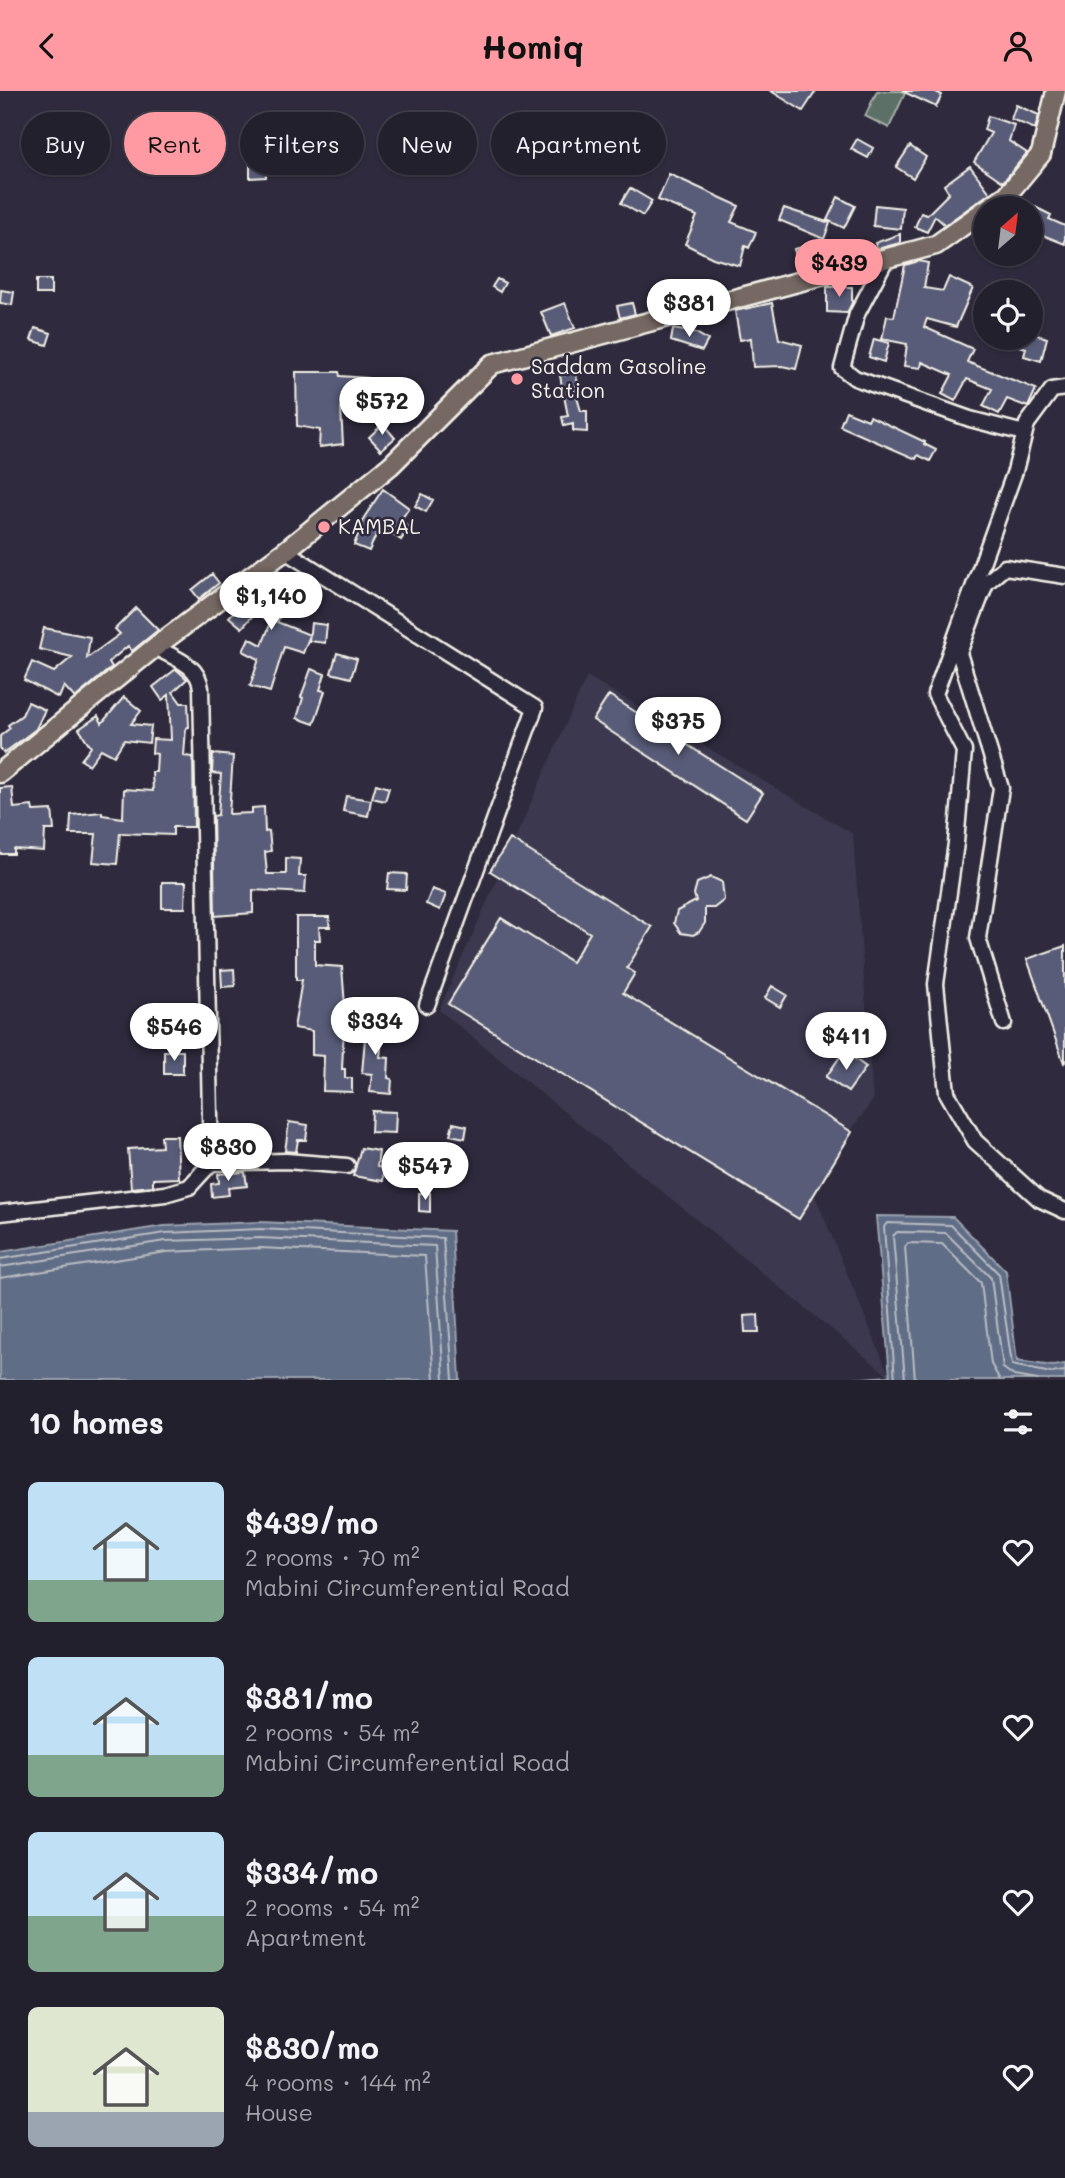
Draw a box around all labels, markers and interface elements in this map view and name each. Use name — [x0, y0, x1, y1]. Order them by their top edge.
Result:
text: Homiq — [481, 25, 584, 67]
icon: back — [28, 27, 66, 65]
icon: person — [999, 27, 1037, 65]
chip: Buy — [21, 112, 110, 175]
chip: Rent — [124, 112, 226, 175]
chip: Filters — [240, 112, 364, 175]
chip: New — [378, 112, 477, 175]
chip: Apartment — [491, 112, 666, 175]
north arrow — [973, 196, 1043, 266]
map controls — [973, 196, 1043, 350]
pin: $439 — [798, 239, 880, 299]
text: $439 — [811, 247, 867, 277]
pin: $381 — [648, 279, 730, 339]
button: locate — [973, 280, 1043, 350]
text: $381 — [663, 287, 715, 317]
place label: Saddam Gasoline Station — [531, 352, 707, 403]
marker: Saddam Gasoline Station — [509, 371, 525, 387]
pin: $572 — [341, 377, 423, 437]
text: $572 — [355, 385, 409, 415]
place label: KAMBAL — [338, 512, 421, 539]
marker: KAMBAL — [316, 519, 332, 535]
pin: $1,140 — [214, 573, 328, 632]
text: $1,140 — [235, 580, 307, 610]
pin: $375 — [637, 697, 719, 757]
text: $375 — [651, 705, 705, 735]
pin: $334 — [334, 997, 416, 1057]
pin: $546 — [133, 1003, 215, 1063]
text: $334 — [347, 1005, 403, 1035]
text: $546 — [146, 1011, 202, 1041]
pin: $411 — [805, 1013, 887, 1072]
text: $411 — [821, 1020, 871, 1050]
pin: $830 — [187, 1123, 269, 1183]
text: $830 — [199, 1131, 257, 1161]
pin: $547 — [384, 1143, 466, 1202]
text: $547 — [397, 1150, 453, 1180]
text: 10 homes — [28, 1402, 164, 1442]
icon: filters — [999, 1403, 1037, 1441]
text: $439/mo — [245, 1502, 378, 1542]
icon: home — [84, 1510, 168, 1594]
icon: heart — [999, 1533, 1037, 1571]
text: 2 rooms · 70 m² — [245, 1542, 420, 1572]
text: Mabini Circumferential Road — [245, 1572, 570, 1602]
text: $381/mo — [245, 1677, 373, 1717]
icon: home — [84, 1685, 168, 1769]
icon: heart — [999, 1708, 1037, 1746]
text: 2 rooms · 54 m² — [245, 1717, 420, 1747]
text: Mabini Circumferential Road — [245, 1747, 570, 1777]
text: $334/mo — [245, 1852, 378, 1892]
icon: home — [84, 1860, 168, 1944]
icon: heart — [999, 1883, 1037, 1921]
text: 2 rooms · 54 m² — [245, 1892, 420, 1922]
text: Apartment — [245, 1922, 367, 1952]
text: $830/mo — [245, 2027, 379, 2067]
icon: home — [84, 2035, 168, 2119]
icon: heart — [999, 2058, 1037, 2096]
text: 4 rooms · 144 m² — [245, 2067, 431, 2097]
text: House — [245, 2097, 313, 2127]

